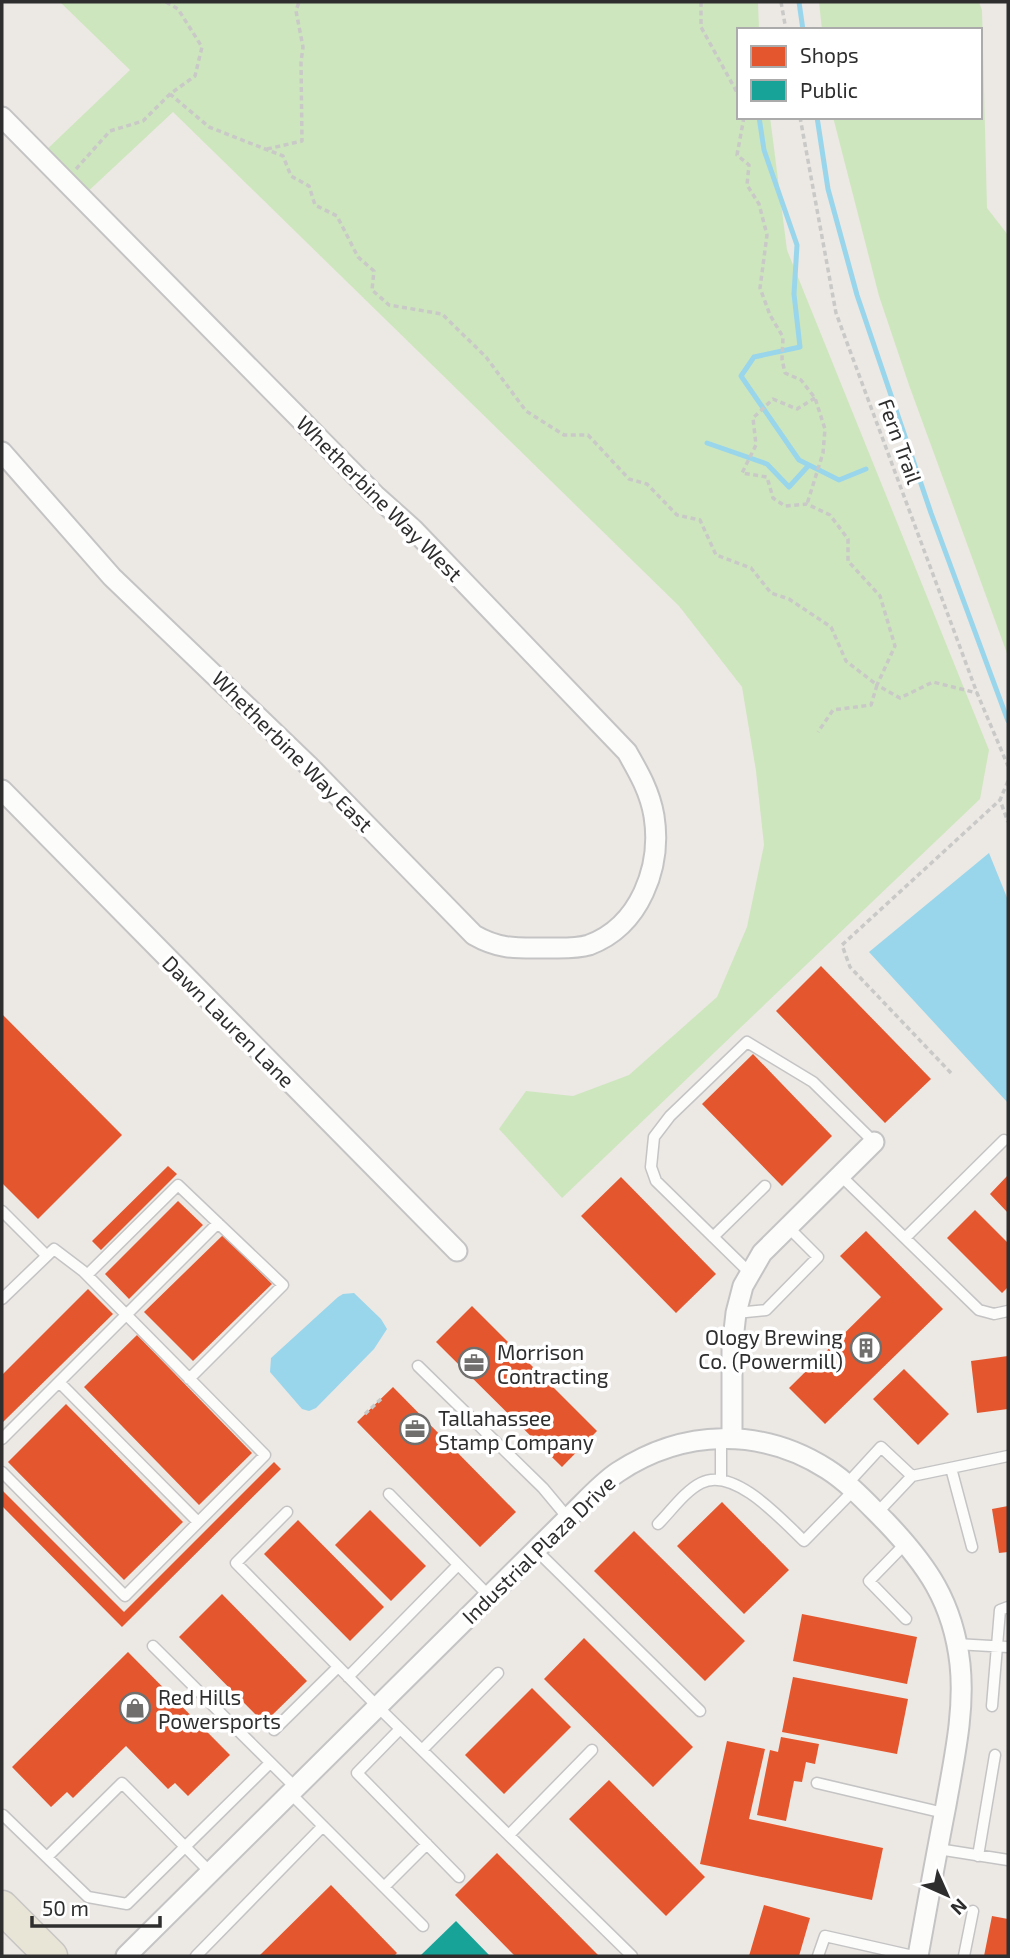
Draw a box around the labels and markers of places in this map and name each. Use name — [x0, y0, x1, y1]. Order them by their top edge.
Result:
place label: Ology Brewing Co. (Powermill) — [698, 1324, 843, 1373]
building icon: Ology Brewing Co. (Powermill) — [849, 1331, 883, 1365]
place label: Morrison Contracting — [497, 1339, 609, 1388]
office icon: Morrison Contracting — [457, 1346, 491, 1380]
place label: Tallahassee Stamp Company — [438, 1405, 594, 1454]
office icon: Tallahassee Stamp Company — [398, 1412, 432, 1446]
place label: Red Hills Powersports — [158, 1684, 281, 1733]
shop icon: Red Hills Powersports — [118, 1691, 152, 1725]

